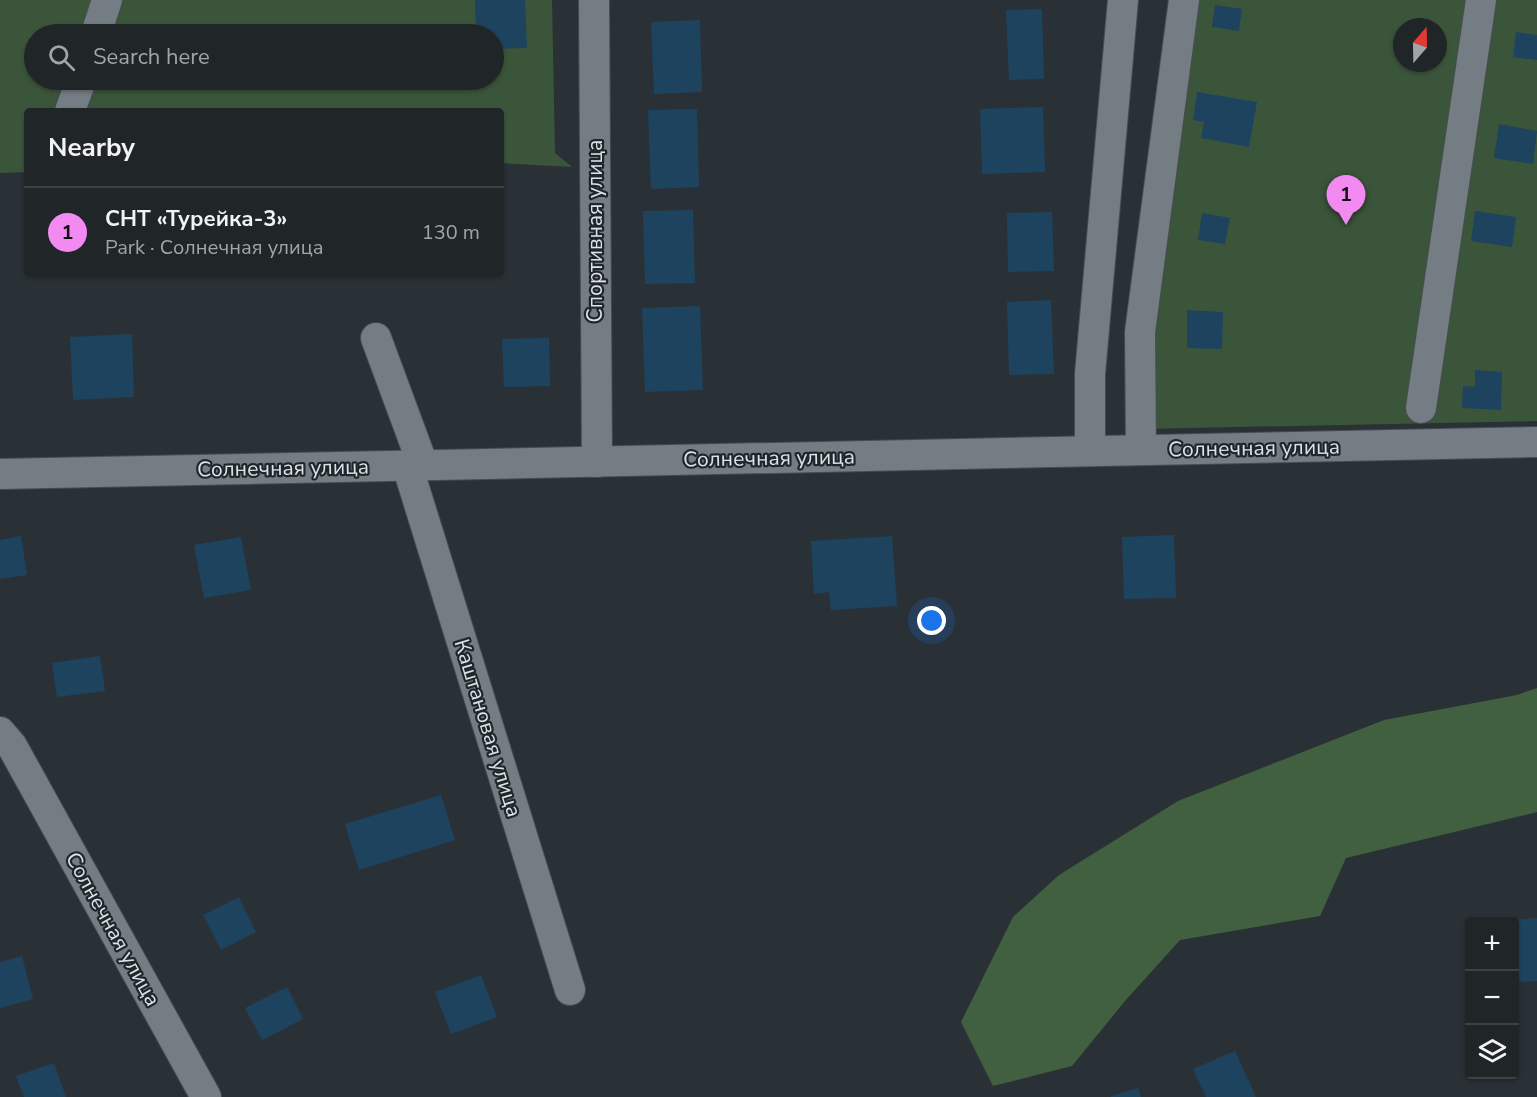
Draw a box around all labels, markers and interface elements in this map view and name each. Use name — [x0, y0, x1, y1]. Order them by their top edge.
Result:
north arrow — [1393, 18, 1447, 72]
search box — [24, 24, 504, 90]
icon: search — [45, 41, 78, 74]
text: Search here — [93, 42, 210, 72]
text: Nearby — [48, 130, 135, 165]
street label: Спортивная улица — [581, 140, 609, 322]
pin: 1 — [1326, 176, 1366, 225]
text: СНТ «Турейка-3» — [105, 204, 287, 234]
text: 1 — [62, 219, 74, 246]
text: 130 m — [422, 219, 480, 246]
text: Park · Солнечная улица — [105, 234, 323, 261]
street label: Солнечная улица — [1168, 433, 1340, 463]
street label: Солнечная улица — [683, 443, 855, 473]
street label: Солнечная улица — [197, 453, 369, 483]
your location — [917, 606, 946, 635]
street label: Каштановая улица — [448, 636, 528, 820]
street label: Солнечная улица — [59, 847, 167, 1011]
map controls — [1465, 917, 1519, 1079]
button: + — [1465, 917, 1519, 971]
button: − — [1465, 971, 1519, 1025]
button: layers — [1465, 1025, 1519, 1079]

